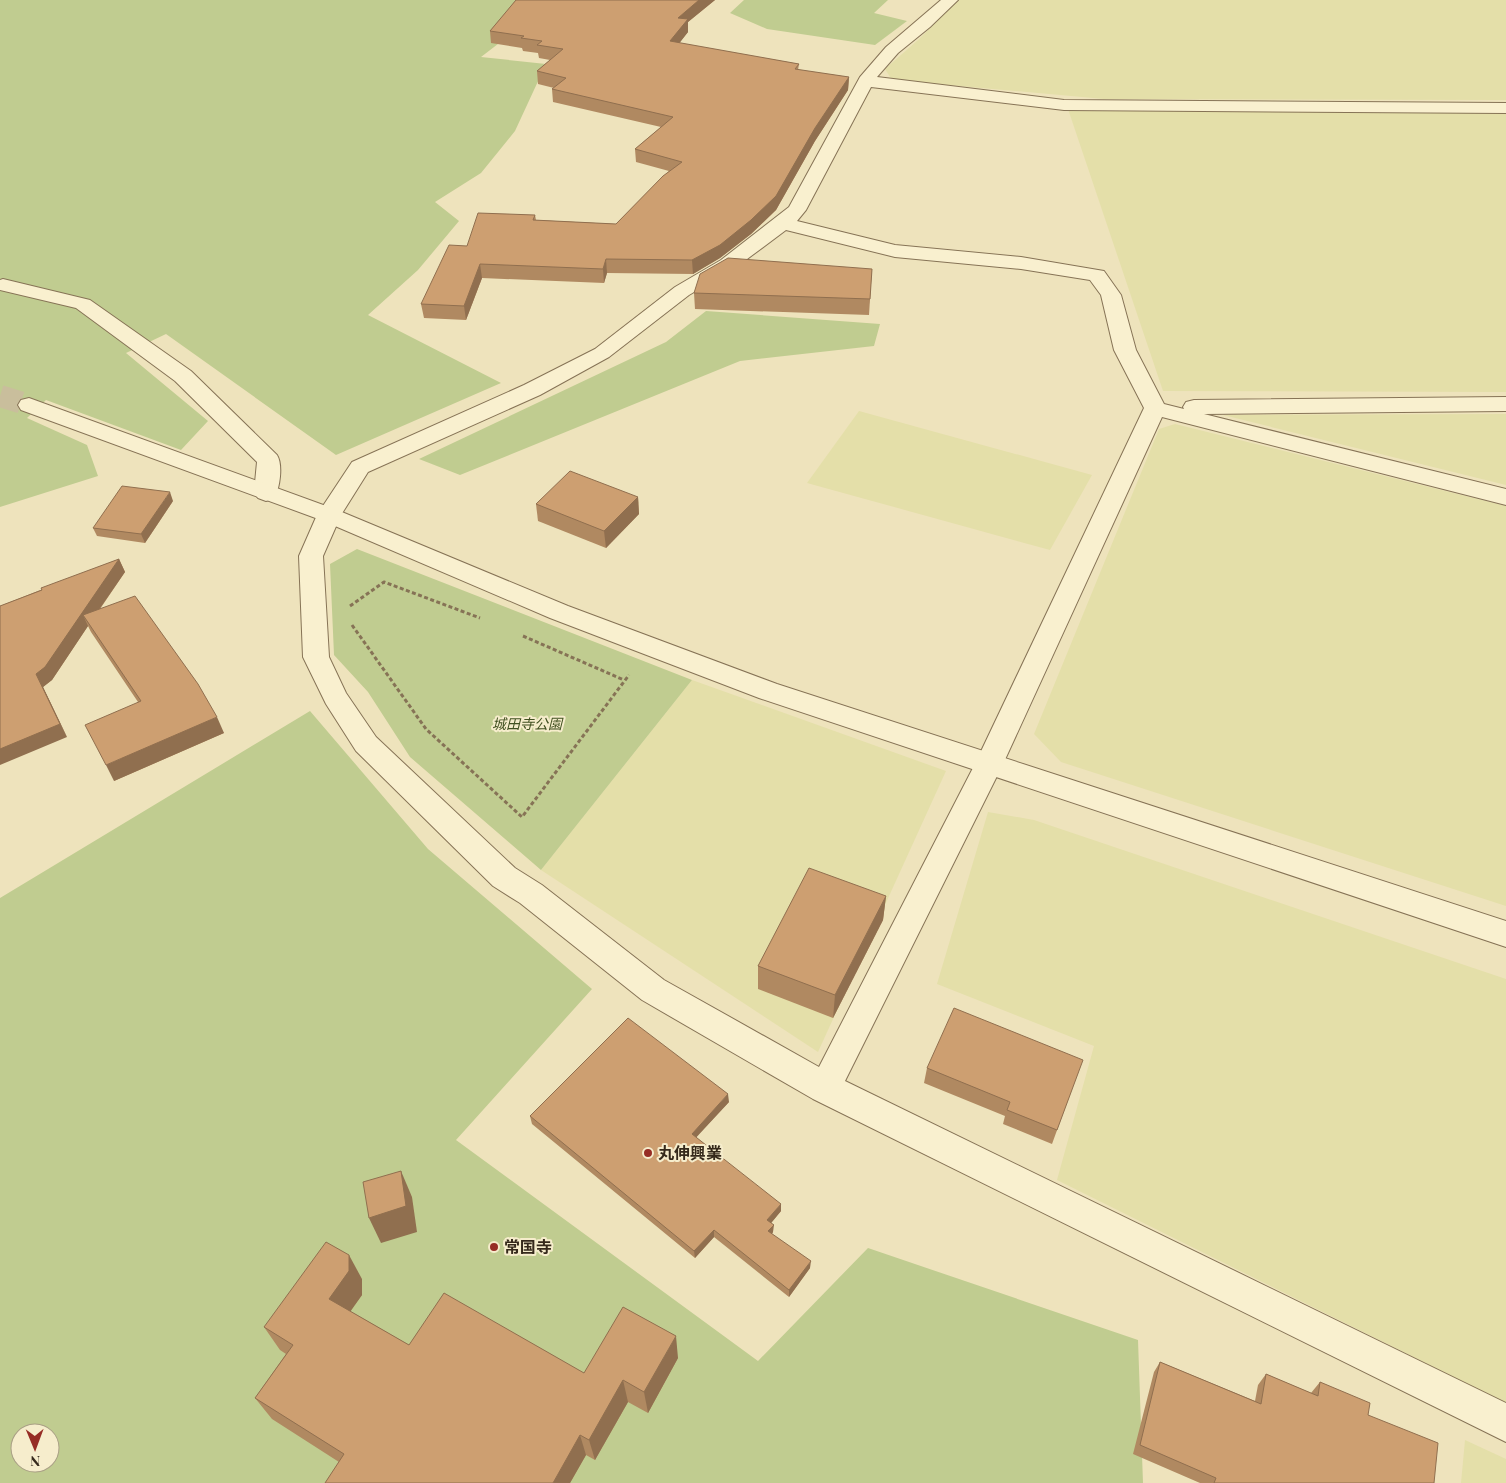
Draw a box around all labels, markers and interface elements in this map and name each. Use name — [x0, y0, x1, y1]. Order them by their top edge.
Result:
park label: 城田寺公園 — [492, 714, 564, 733]
place label: 丸伸興業 — [658, 1142, 722, 1163]
marker: 丸伸興業 — [642, 1147, 654, 1159]
place label: 常国寺 — [504, 1236, 552, 1257]
marker: 常国寺 — [488, 1241, 500, 1253]
north arrow — [10, 1423, 60, 1473]
text: N — [30, 1452, 40, 1471]

